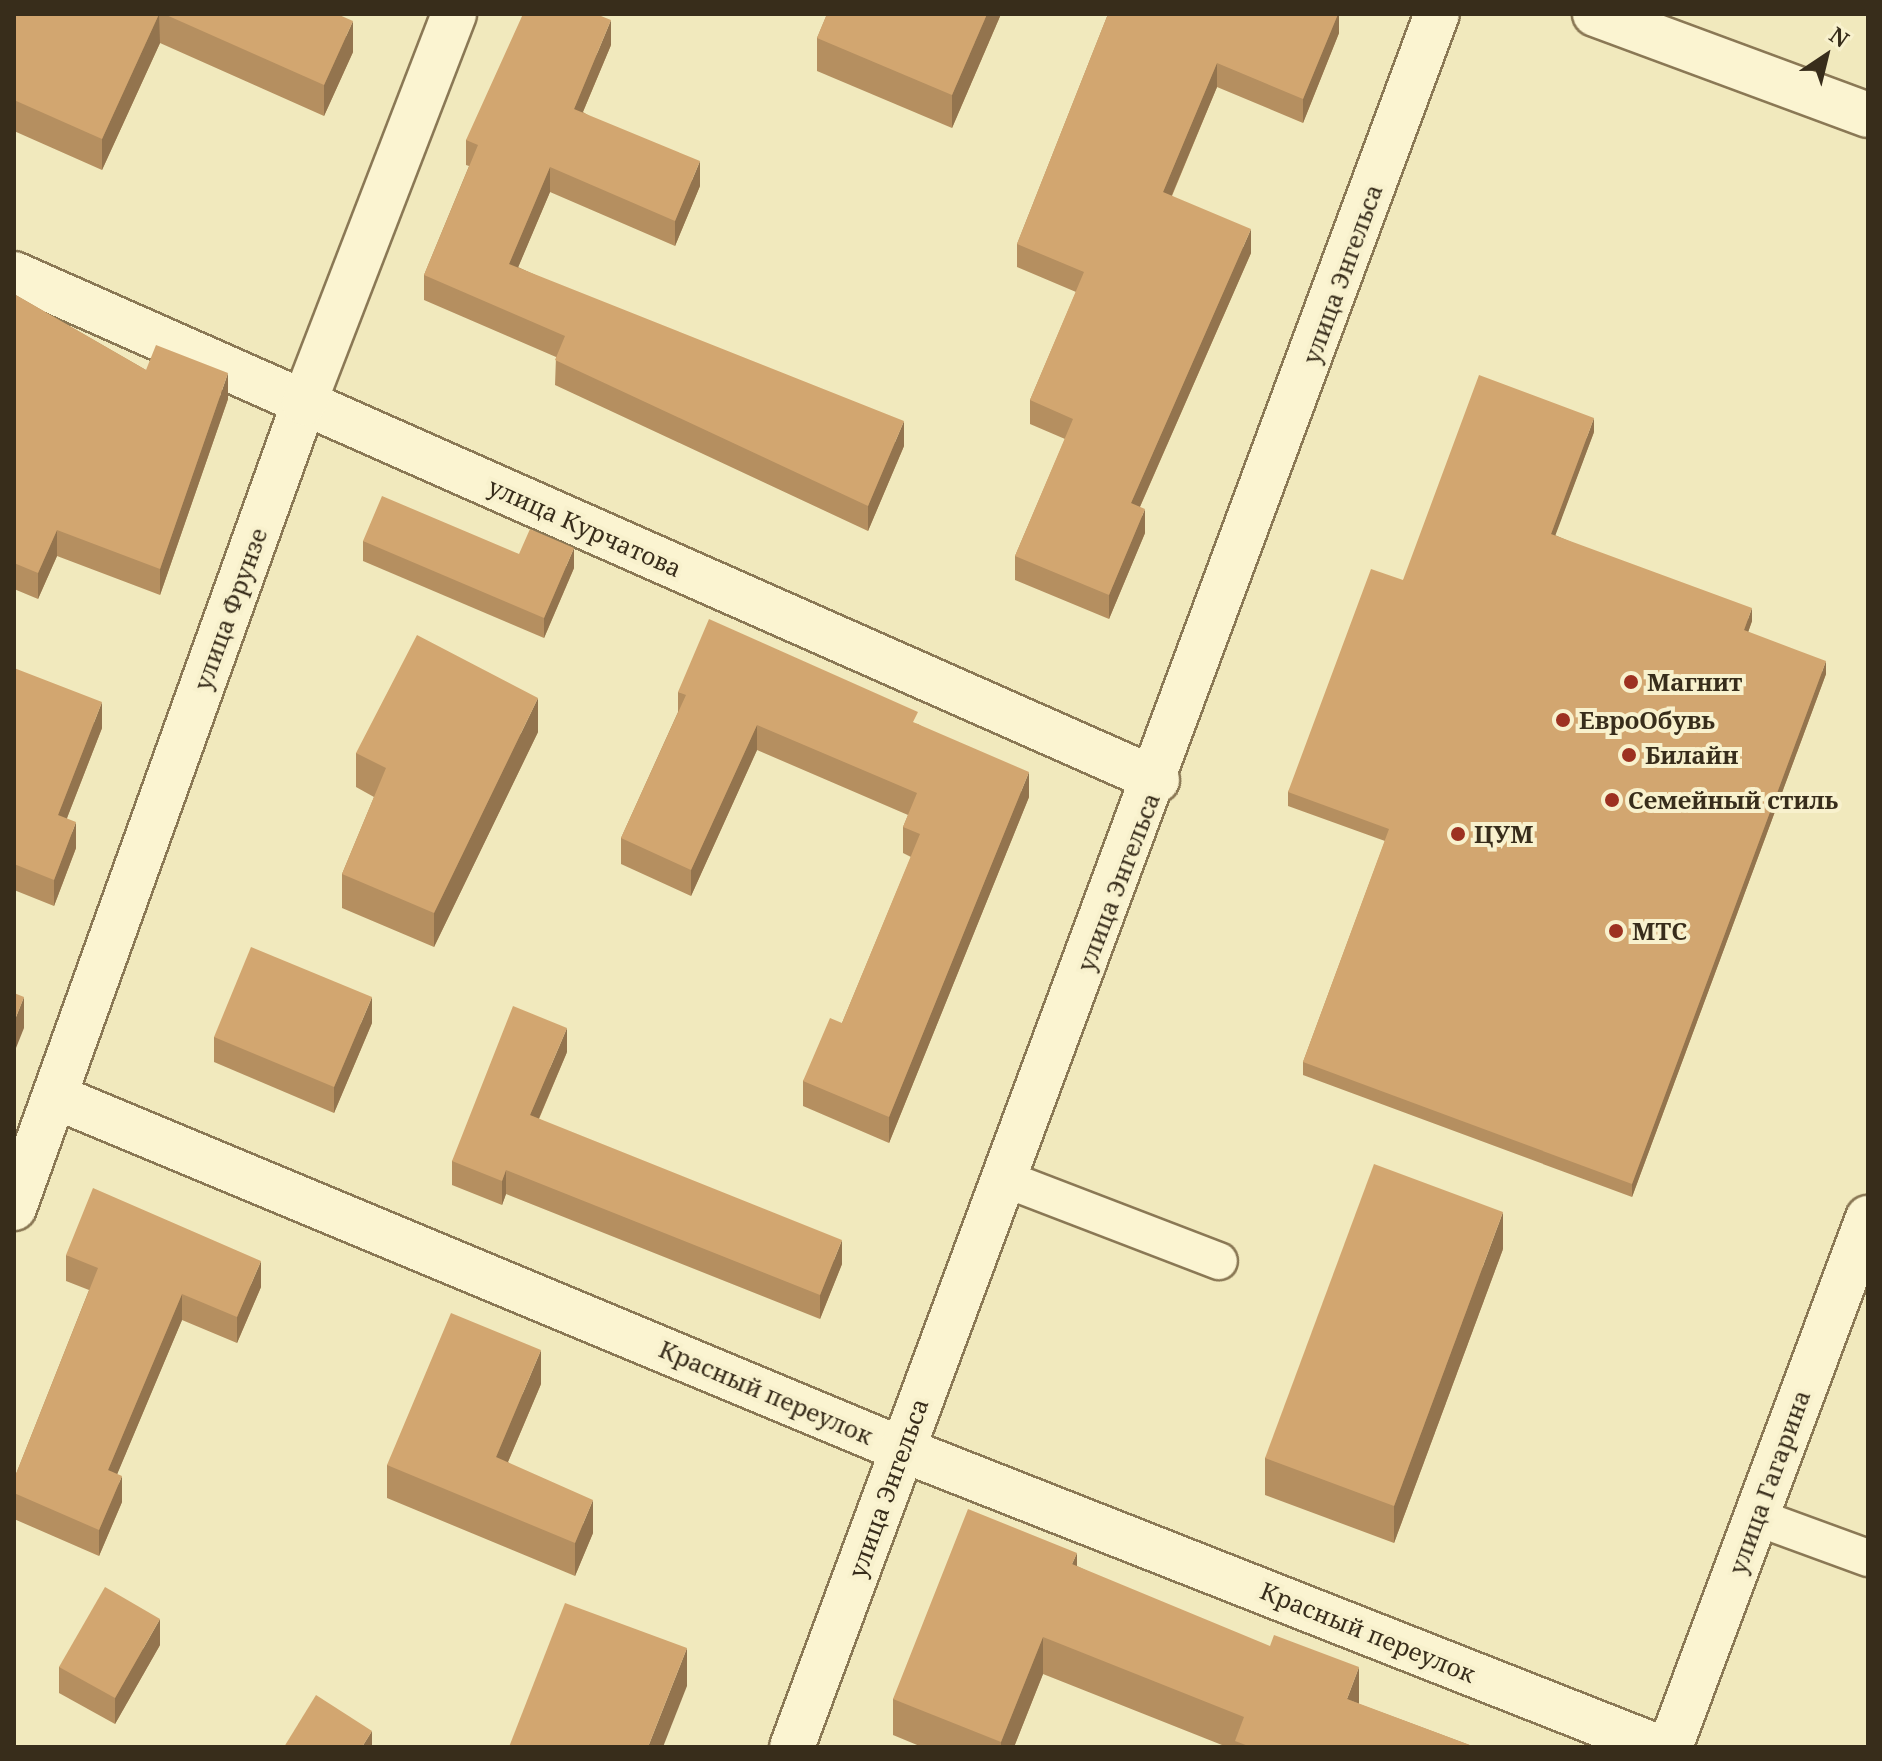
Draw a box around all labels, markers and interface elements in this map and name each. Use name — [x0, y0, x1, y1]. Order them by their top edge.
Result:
north arrow — [1786, 16, 1866, 96]
text: N — [1824, 19, 1855, 54]
street label: улица Энгельса — [1296, 180, 1388, 368]
street label: улица Курчатова — [484, 471, 686, 583]
street label: улица Фрунзе — [187, 524, 273, 694]
place label: Магнит — [1647, 668, 1742, 696]
marker: Магнит — [1622, 673, 1640, 691]
place label: ЕвроОбувь — [1579, 706, 1715, 734]
marker: ЕвроОбувь — [1554, 711, 1572, 729]
place label: Билайн — [1645, 741, 1738, 769]
marker: Билайн — [1620, 746, 1638, 764]
place label: Семейный стиль — [1628, 786, 1838, 814]
street label: улица Энгельса — [1071, 789, 1165, 975]
marker: Семейный стиль — [1603, 791, 1621, 809]
place label: ЦУМ — [1474, 820, 1533, 848]
marker: ЦУМ — [1449, 825, 1467, 843]
place label: МТС — [1632, 917, 1687, 945]
marker: МТС — [1607, 922, 1625, 940]
street label: Красный переулок — [655, 1334, 877, 1450]
street label: улица Гагарина — [1722, 1386, 1816, 1578]
street label: улица Энгельса — [842, 1394, 934, 1582]
street label: Красный переулок — [1256, 1576, 1480, 1688]

